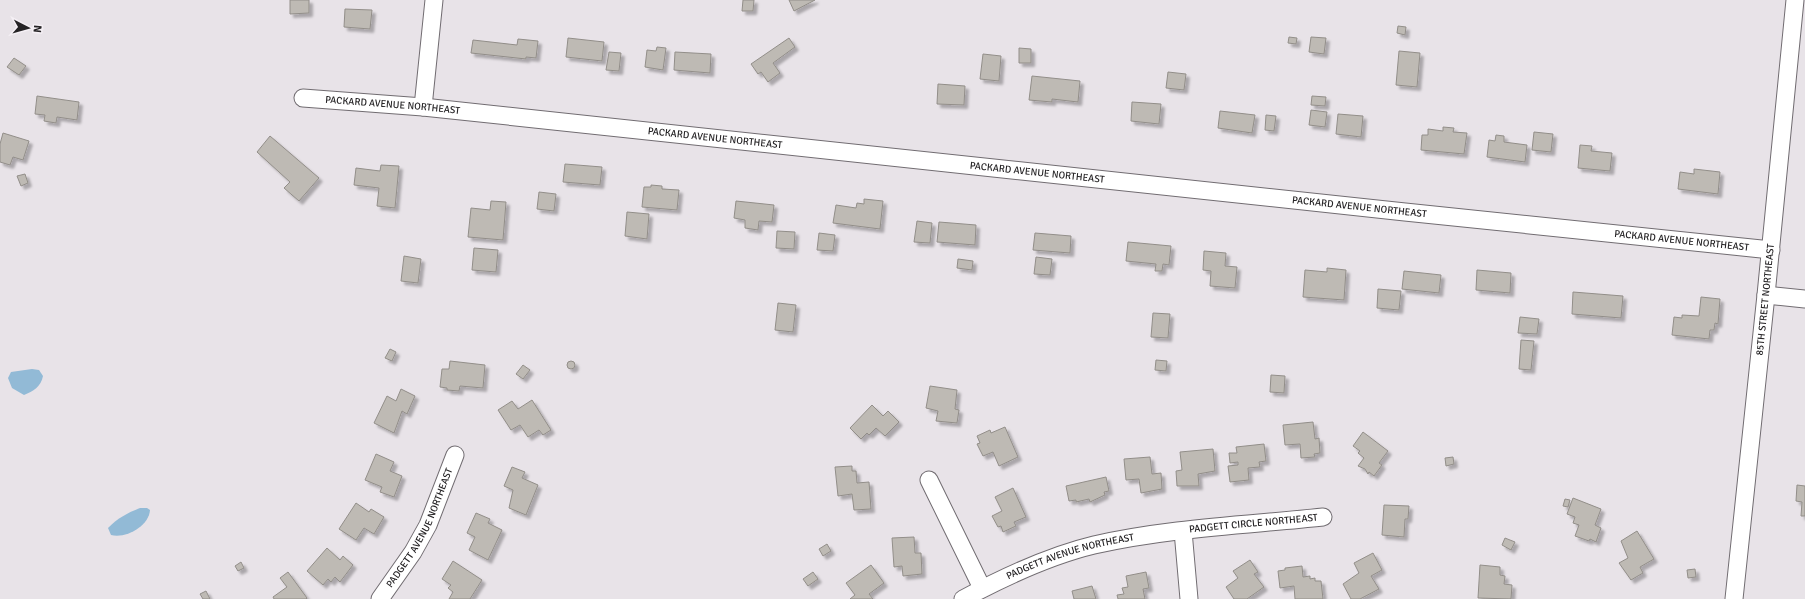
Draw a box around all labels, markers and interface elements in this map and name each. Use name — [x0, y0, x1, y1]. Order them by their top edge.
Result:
north arrow — [8, 8, 48, 48]
text: N — [31, 25, 44, 33]
street label: PACKARD AVENUE NORTHEAST — [325, 94, 461, 117]
street label: PACKARD AVENUE NORTHEAST — [647, 125, 783, 151]
street label: PACKARD AVENUE NORTHEAST — [969, 160, 1105, 186]
street label: PACKARD AVENUE NORTHEAST — [1291, 194, 1427, 220]
street label: PACKARD AVENUE NORTHEAST — [1614, 228, 1750, 254]
street label: 85TH STREET NORTHEAST — [1754, 243, 1777, 356]
street label: PADGETT AVENUE NORTHEAST — [384, 466, 455, 590]
street label: PADGETT CIRCLE NORTHEAST — [1188, 512, 1318, 536]
street label: PADGETT AVENUE NORTHEAST — [1004, 531, 1135, 582]

